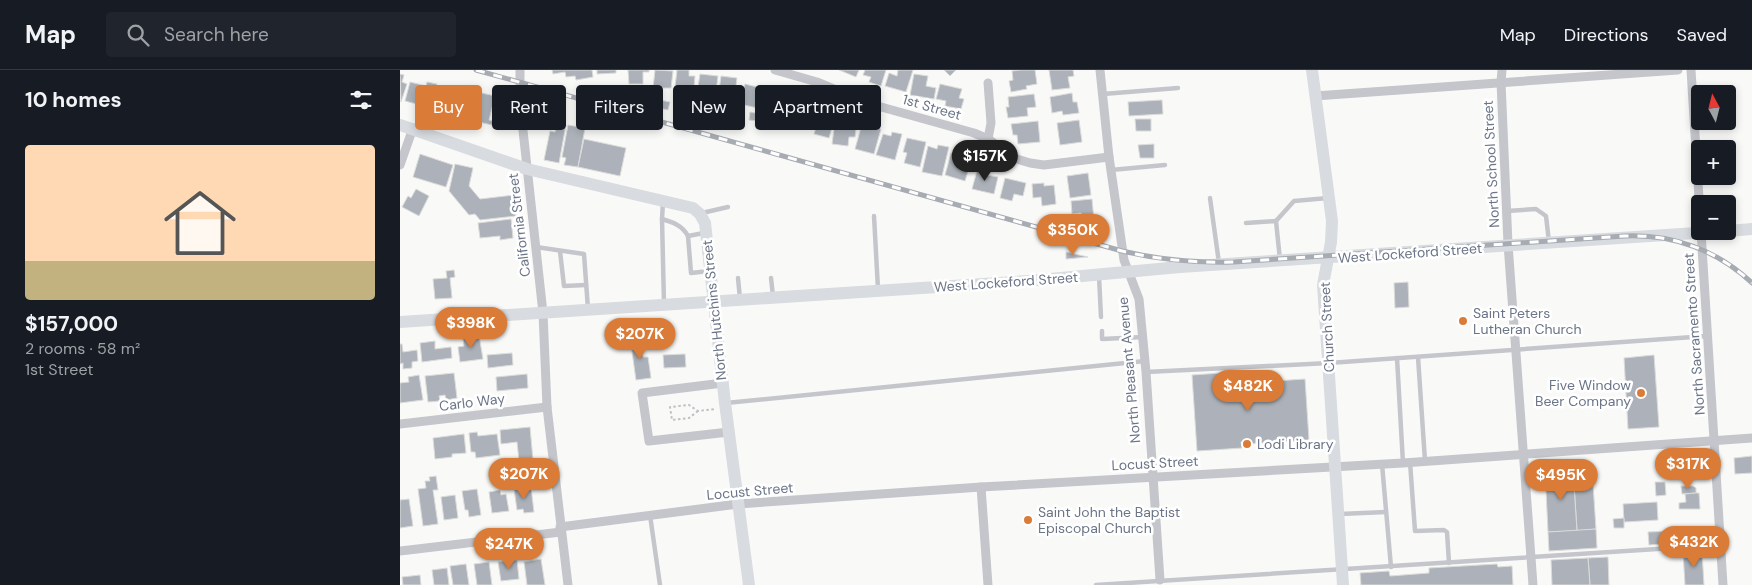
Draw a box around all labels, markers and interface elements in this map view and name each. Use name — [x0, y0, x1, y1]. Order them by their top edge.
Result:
search box — [106, 12, 456, 57]
text: Map — [25, 19, 76, 50]
icon: search — [124, 21, 152, 49]
text: Search here — [164, 22, 269, 47]
text: Map — [1500, 23, 1536, 47]
text: Directions — [1564, 23, 1649, 47]
text: Saved — [1677, 23, 1727, 47]
chip: Buy — [415, 85, 482, 130]
chip: Rent — [492, 85, 566, 130]
chip: Filters — [576, 85, 663, 130]
chip: New — [673, 85, 745, 130]
chip: Apartment — [755, 85, 881, 130]
north arrow — [1691, 85, 1736, 130]
map controls — [1691, 85, 1736, 240]
text: 10 homes — [25, 86, 122, 114]
icon: filters — [347, 86, 375, 114]
street label: 1st Street — [901, 90, 963, 124]
street label: North School Street — [1479, 100, 1503, 228]
pin: $157K — [950, 140, 1020, 182]
button: + — [1691, 140, 1736, 185]
text: $157K — [963, 145, 1007, 166]
street label: California Street — [504, 172, 534, 278]
icon: home — [155, 178, 245, 268]
button: − — [1691, 195, 1736, 240]
pin: $350K — [1038, 214, 1108, 256]
text: $350K — [1048, 219, 1098, 240]
street label: North Hutchins Street — [698, 239, 730, 381]
street label: West Lockeford Street — [1337, 239, 1483, 267]
street label: North Sacramento Street — [1679, 252, 1709, 416]
street label: West Lockeford Street — [933, 268, 1079, 296]
street label: Church Street — [1316, 281, 1338, 373]
street label: North Pleasant Avenue — [1114, 296, 1144, 444]
place label: Saint Peters Lutheran Church — [1473, 304, 1582, 338]
pin: $398K — [436, 306, 506, 349]
text: $157,000 — [25, 310, 118, 338]
text: $398K — [446, 312, 496, 333]
marker: Saint Peters Lutheran Church — [1457, 315, 1469, 327]
pin: $207K — [605, 318, 675, 360]
text: $207K — [615, 323, 665, 344]
text: 2 rooms · 58 m² — [25, 338, 140, 359]
text: 1st Street — [25, 359, 94, 380]
pin: $482K — [1213, 370, 1283, 412]
text: $482K — [1223, 375, 1273, 396]
place label: Five Window Beer Company — [1535, 376, 1631, 410]
marker: Five Window Beer Company — [1635, 387, 1647, 399]
street label: Carlo Way — [438, 389, 506, 415]
place label: Lodi Library — [1257, 435, 1334, 453]
marker: Lodi Library — [1241, 438, 1253, 450]
pin: $317K — [1653, 448, 1723, 490]
street label: Locust Street — [1111, 452, 1199, 474]
text: $317K — [1666, 453, 1710, 474]
pin: $207K — [489, 458, 559, 500]
pin: $495K — [1526, 458, 1596, 501]
text: $207K — [499, 463, 549, 484]
text: $495K — [1536, 464, 1586, 485]
street label: Locust Street — [706, 478, 794, 504]
place label: Saint John the Baptist Episcopal Church — [1038, 503, 1180, 537]
marker: Saint John the Baptist Episcopal Church — [1022, 514, 1034, 526]
pin: $432K — [1659, 526, 1729, 568]
pin: $247K — [474, 528, 544, 570]
text: $432K — [1669, 531, 1719, 552]
text: $247K — [485, 533, 533, 554]

